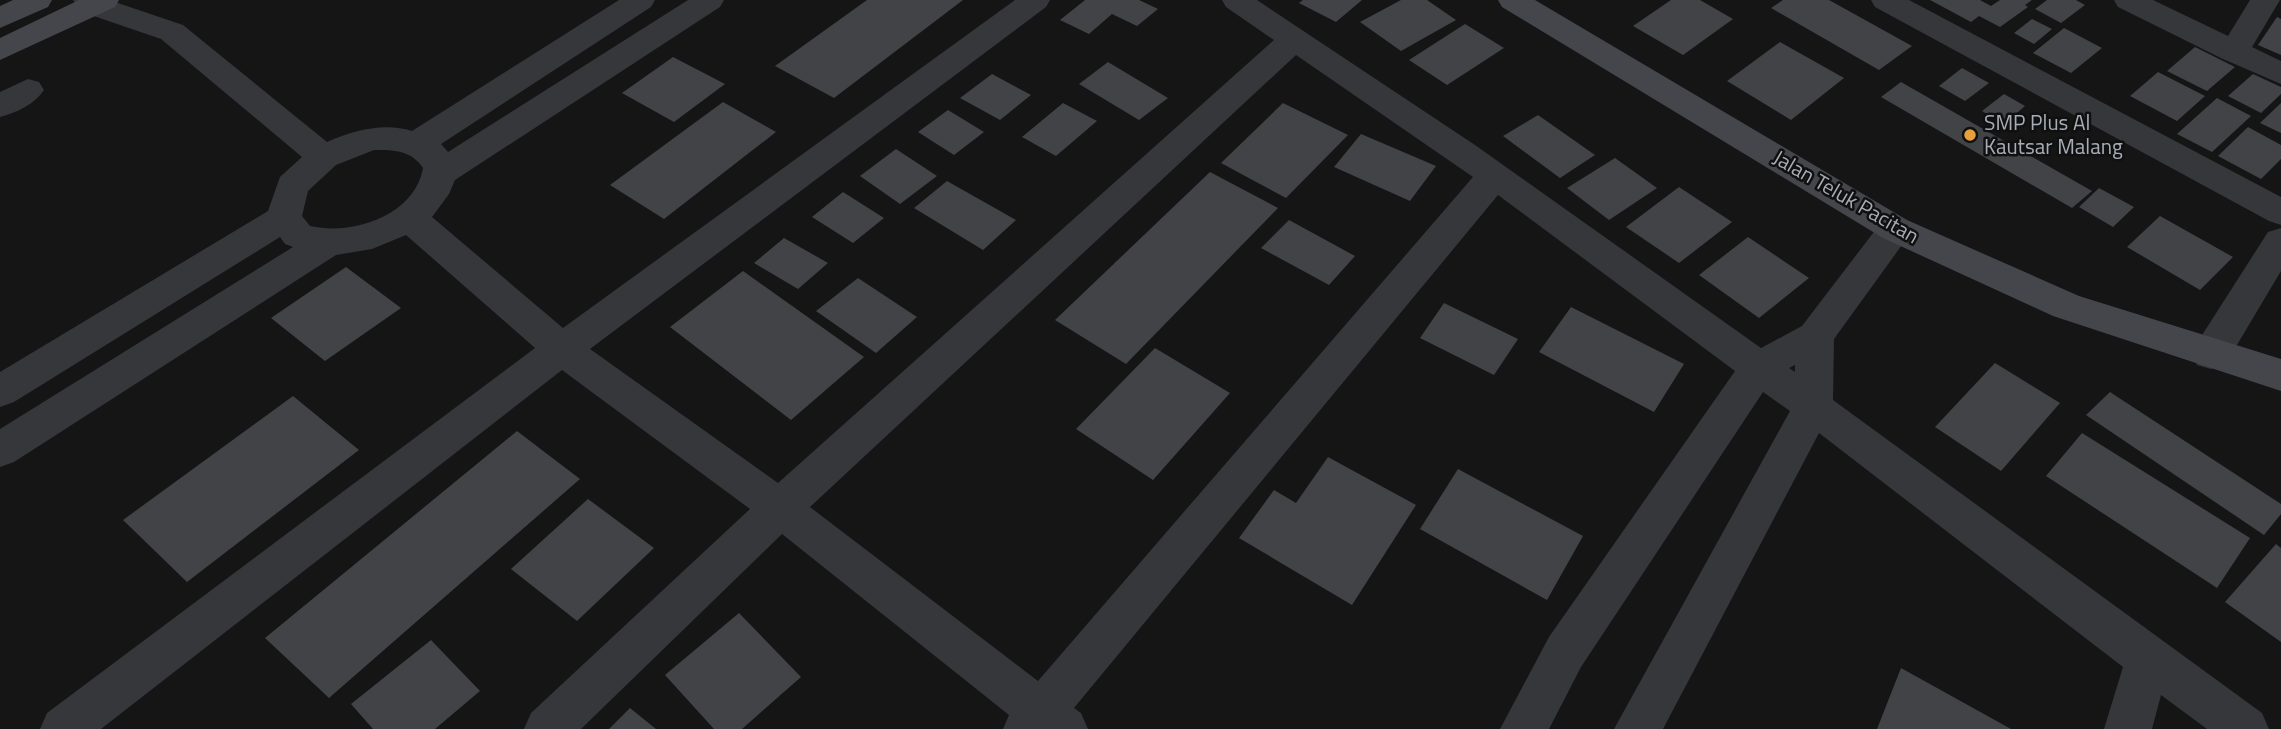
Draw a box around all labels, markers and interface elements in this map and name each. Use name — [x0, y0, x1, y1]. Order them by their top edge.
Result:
place label: SMP Plus Al Kautsar Malang — [1984, 106, 2123, 162]
marker: SMP Plus Al Kautsar Malang — [1962, 127, 1978, 143]
street label: Jalan Teluk Pacitan — [1767, 141, 1926, 251]

